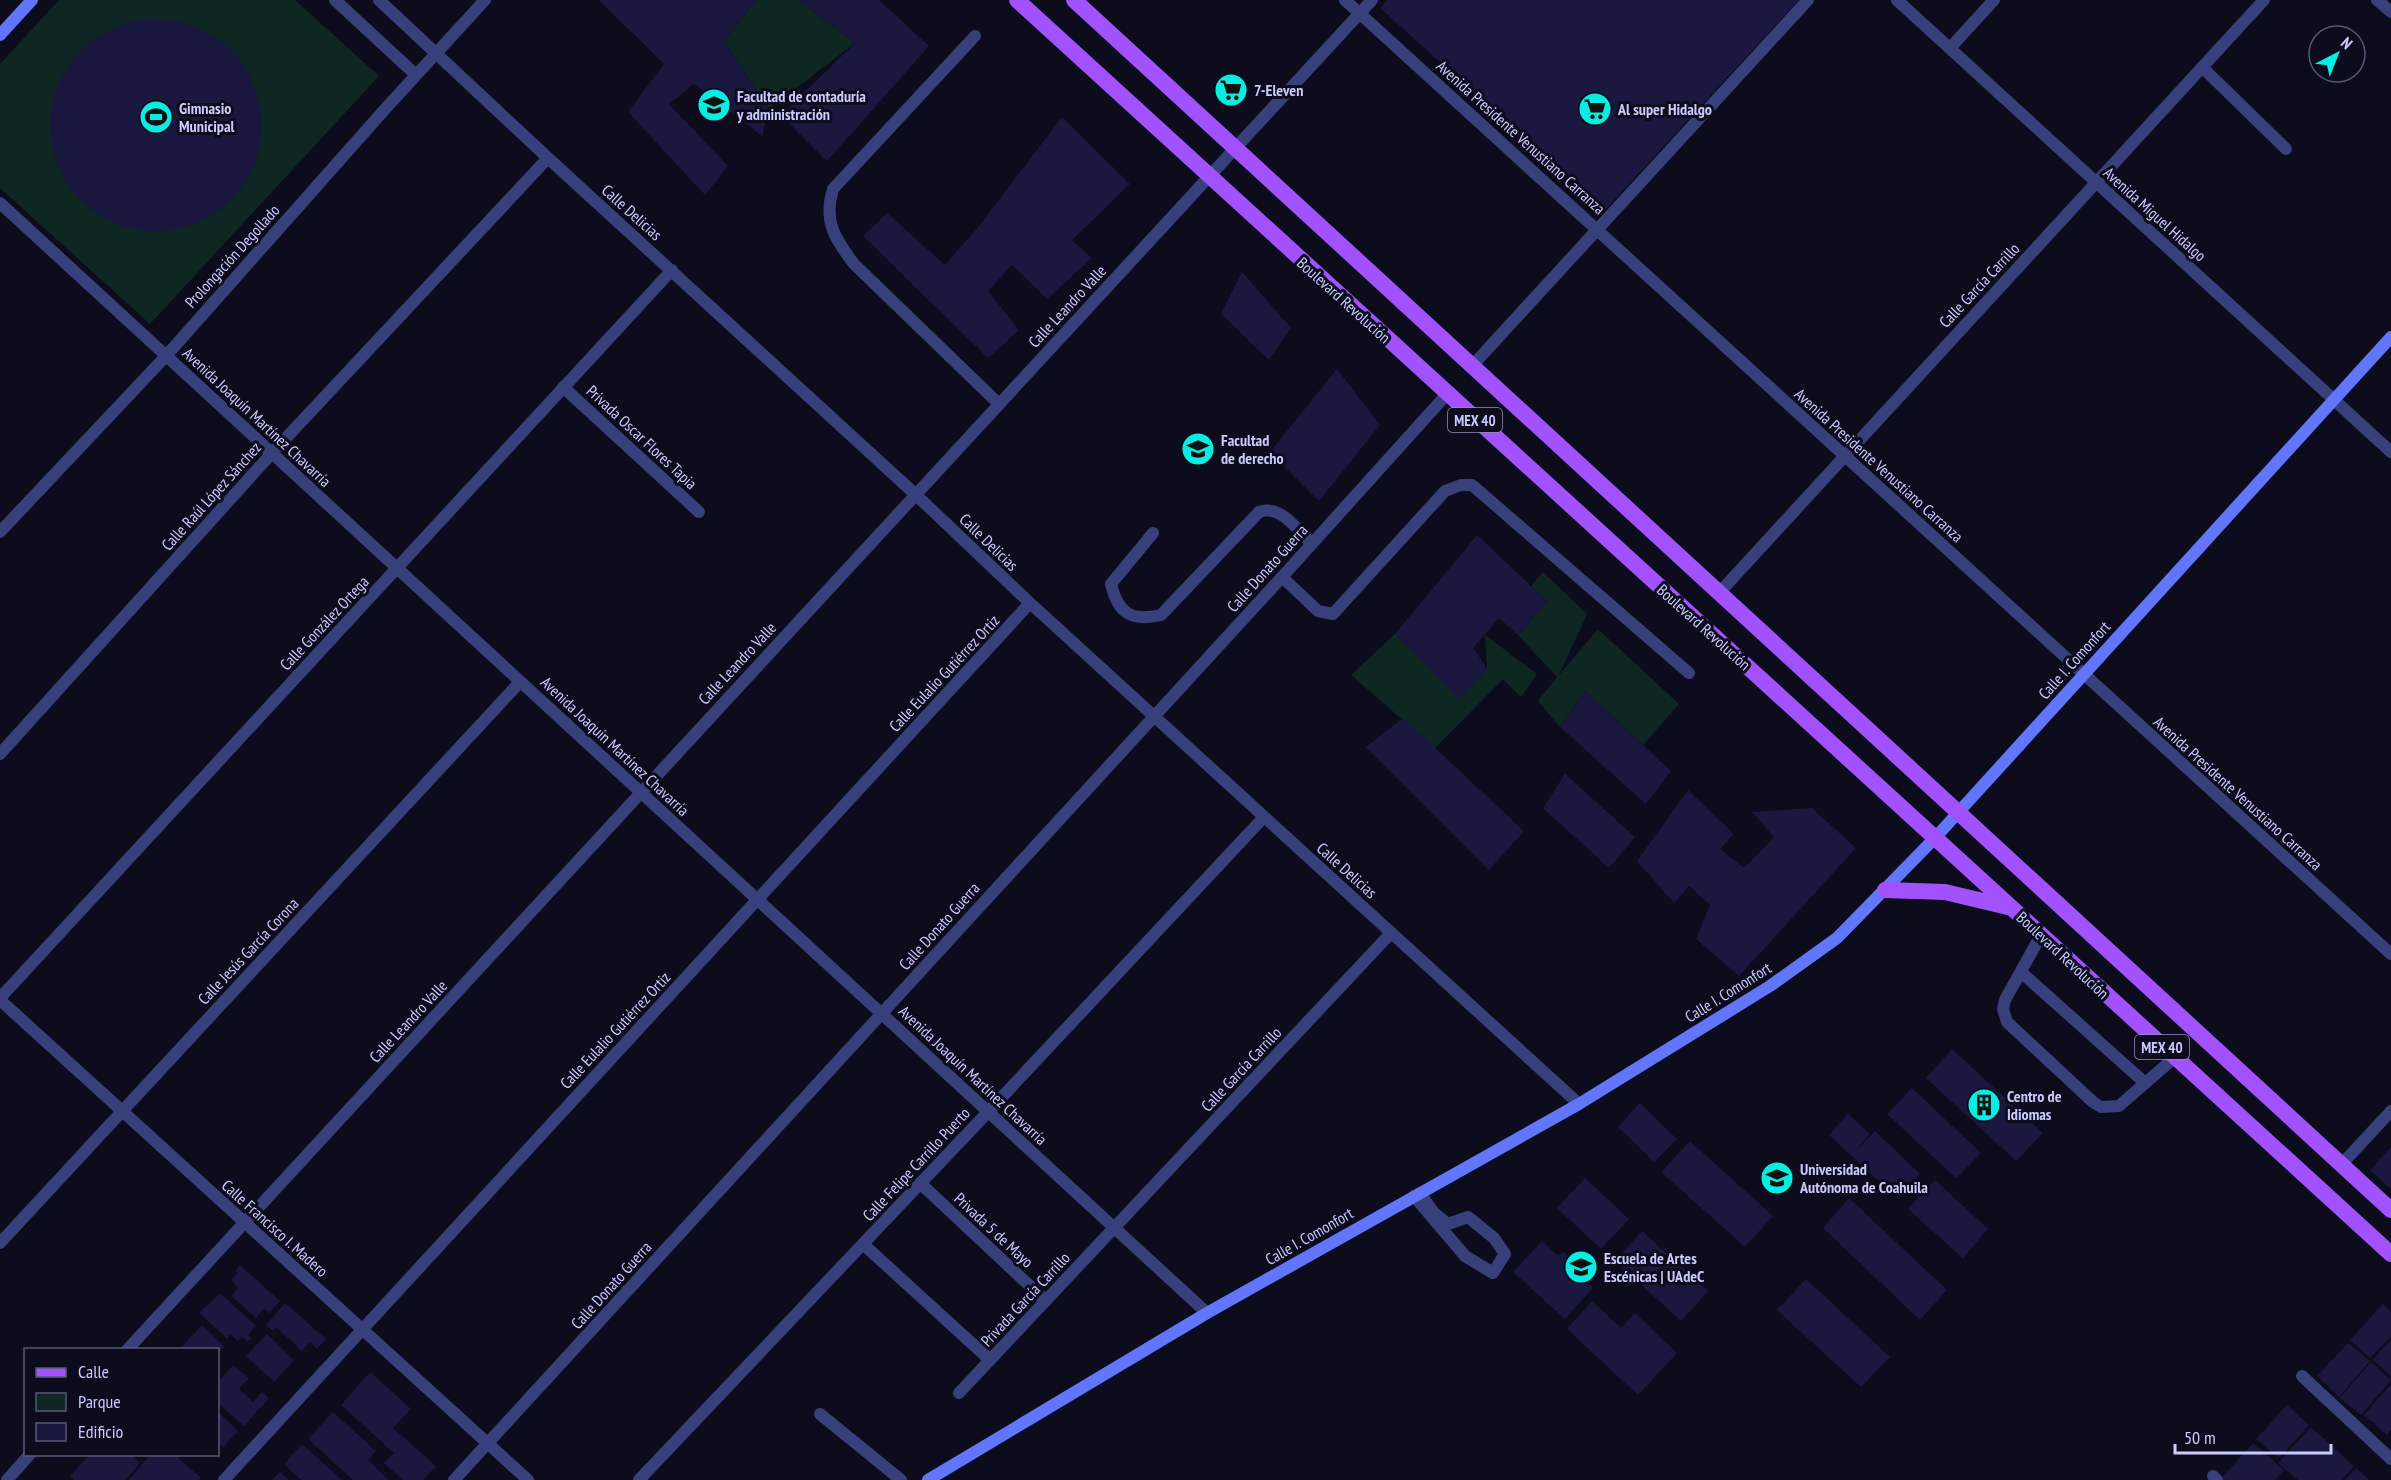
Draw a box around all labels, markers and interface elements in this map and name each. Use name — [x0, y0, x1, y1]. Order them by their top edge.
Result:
north arrow — [2307, 24, 2367, 84]
text: N — [2337, 33, 2357, 53]
street label: Avenida Presidente Venustiano Carranza — [1432, 56, 1610, 218]
supermarket icon: 7-Eleven — [1213, 72, 1249, 108]
place label: 7-Eleven — [1254, 80, 1303, 100]
place label: Facultad de contaduría y administración — [736, 86, 866, 124]
school or university icon: Facultad de contaduría y administración — [696, 87, 732, 123]
supermarket icon: Al super Hidalgo — [1577, 91, 1613, 127]
place label: Gimnasio Municipal — [179, 98, 235, 136]
sports icon: Gimnasio Municipal — [138, 99, 174, 135]
place label: Al super Hidalgo — [1617, 99, 1712, 119]
street label: Avenida Miguel Hidalgo — [2100, 163, 2211, 265]
street label: Calle Delicias — [598, 180, 666, 244]
street label: Prolongación Degollado — [180, 200, 284, 312]
street label: Calle García Carrillo — [1935, 238, 2023, 332]
street label: Boulevard Revolución — [1293, 253, 1395, 347]
street label: Calle Leandro Valle — [1024, 261, 1110, 351]
street label: Avenida Joaquín Martínez Chavarría — [179, 343, 335, 491]
street label: Privada Oscar Flores Tapia — [583, 381, 701, 493]
street label: Avenida Presidente Venustiano Carranza — [1790, 384, 1968, 546]
road number: MEX 40 — [1448, 408, 1502, 432]
place label: Facultad de derecho — [1221, 430, 1284, 468]
school or university icon: Facultad de derecho — [1180, 431, 1216, 467]
street label: Calle Raúl López Sánchez — [157, 437, 265, 555]
street label: Calle Delicias — [955, 509, 1023, 575]
street label: Calle Donato Guerra — [1222, 520, 1312, 616]
street label: Calle González Ortega — [275, 572, 373, 674]
street label: Boulevard Revolución — [1653, 580, 1755, 674]
street label: Calle Eulalio Gutiérrez Ortiz — [885, 610, 1004, 736]
street label: Calle I. Comonfort — [2034, 616, 2115, 703]
street label: Calle Leandro Valle — [694, 618, 780, 708]
street label: Avenida Joaquín Martínez Chavarría — [537, 672, 693, 820]
street label: Avenida Presidente Venustiano Carranza — [2149, 712, 2327, 874]
street label: Calle Delicias — [1313, 838, 1381, 902]
street label: Calle Donato Guerra — [894, 878, 984, 974]
street label: Calle Jesús García Corona — [193, 893, 303, 1009]
street label: Boulevard Revolución — [2013, 907, 2113, 1003]
street label: Calle I. Comonfort — [1681, 957, 1775, 1026]
street label: Calle Eulalio Gutiérrez Ortiz — [556, 967, 675, 1093]
street label: Calle Leandro Valle — [365, 976, 451, 1066]
street label: Avenida Joaquín Martínez Chavarría — [895, 1001, 1051, 1149]
street label: Calle García Carrillo — [1197, 1022, 1285, 1116]
road number: MEX 40 — [2135, 1035, 2189, 1059]
place label: Centro de Idiomas — [2007, 1086, 2062, 1124]
building icon: Centro de Idiomas — [1966, 1087, 2002, 1123]
street label: Calle Felipe Carrillo Puerto — [858, 1103, 974, 1225]
place label: Universidad Autónoma de Coahuila — [1799, 1159, 1928, 1197]
school or university icon: Universidad Autónoma de Coahuila — [1759, 1160, 1795, 1196]
street label: Calle Francisco I. Madero — [218, 1175, 332, 1281]
street label: Privada 5 de Mayo — [950, 1188, 1038, 1272]
street label: Calle I. Comonfort — [1262, 1203, 1357, 1269]
street label: Calle Donato Guerra — [566, 1237, 656, 1333]
street label: Privada García Carrillo — [976, 1248, 1074, 1350]
place label: Escuela de Artes Escénicas | UAdeC — [1604, 1248, 1705, 1286]
school or university icon: Escuela de Artes Escénicas | UAdeC — [1563, 1249, 1599, 1285]
legend — [24, 1348, 219, 1456]
text: Calle — [78, 1360, 109, 1383]
text: Parque — [78, 1390, 121, 1413]
scale bar — [2175, 1417, 2331, 1455]
text: Edificio — [78, 1420, 124, 1443]
text: 50 m — [2184, 1426, 2216, 1449]

